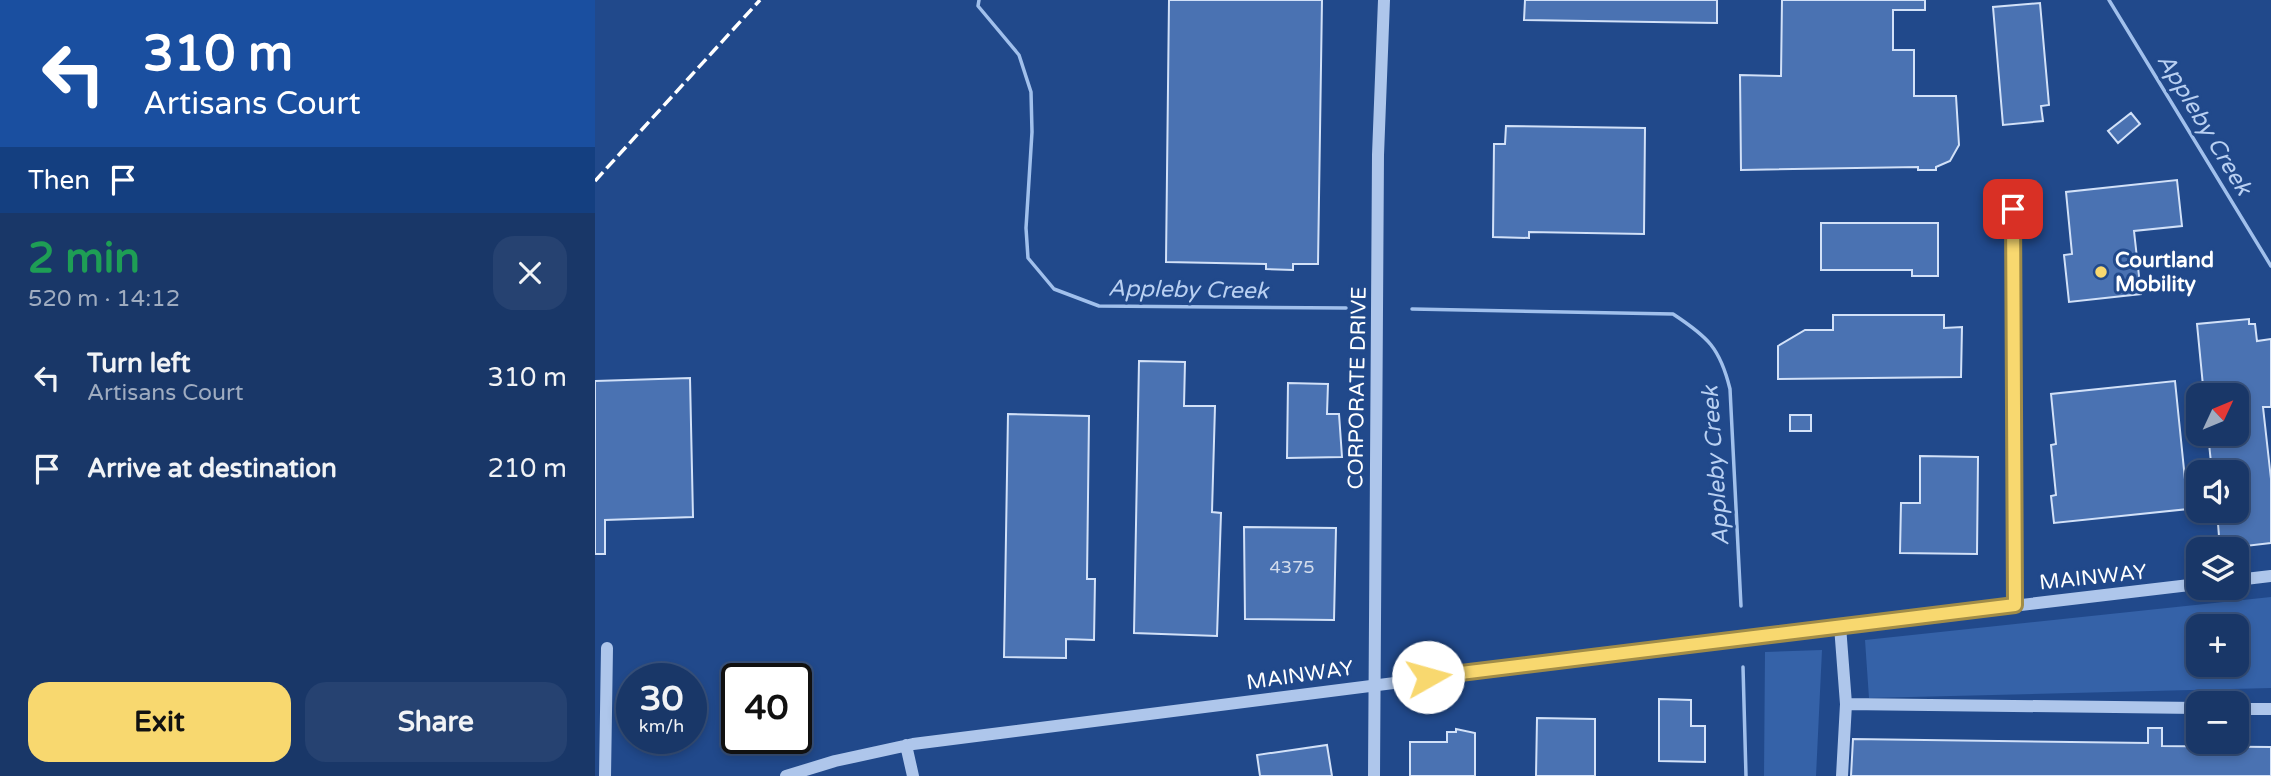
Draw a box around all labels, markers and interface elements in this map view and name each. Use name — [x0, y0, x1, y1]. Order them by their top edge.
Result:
text: 310 m — [143, 25, 293, 84]
icon: left — [28, 28, 119, 119]
water label: Appleby Creek — [2151, 49, 2258, 202]
text: Artisans Court — [143, 85, 361, 123]
icon: arrive — [104, 161, 142, 199]
text: Then — [28, 165, 90, 196]
pin — [1983, 179, 2043, 239]
icon: arrive — [1994, 190, 2032, 228]
text: 2 min — [28, 233, 140, 284]
button: close — [493, 236, 567, 310]
place label: Courtland Mobility — [2115, 248, 2214, 297]
marker: Courtland Mobility — [2093, 264, 2109, 280]
water label: Appleby Creek — [1108, 275, 1270, 305]
text: 520 m · 14:12 — [28, 285, 180, 313]
street label: CORPORATE DRIVE — [1343, 286, 1372, 490]
text: Turn left — [87, 348, 190, 379]
icon: left — [28, 359, 66, 397]
text: 310 m — [487, 362, 567, 393]
text: Artisans Court — [87, 379, 244, 407]
north arrow — [2186, 383, 2249, 446]
map controls — [2186, 383, 2249, 754]
water label: Appleby Creek — [1696, 384, 1736, 547]
icon: arrive — [28, 450, 66, 488]
text: Arrive at destination — [87, 453, 337, 484]
text: 210 m — [487, 453, 567, 484]
button: sound — [2186, 460, 2249, 523]
button: layers — [2186, 537, 2249, 600]
house number: 4375 — [1269, 556, 1315, 578]
street label: MAINWAY — [2038, 559, 2148, 596]
button: + — [2186, 614, 2249, 677]
position arrow — [1391, 640, 1465, 714]
street label: MAINWAY — [1245, 656, 1355, 695]
speed limit sign: 40 — [721, 663, 812, 754]
text: 30 — [640, 678, 683, 720]
button: Exit — [28, 682, 291, 762]
button: Share — [305, 682, 567, 762]
button: − — [2186, 691, 2249, 754]
text: km/h — [639, 715, 684, 737]

